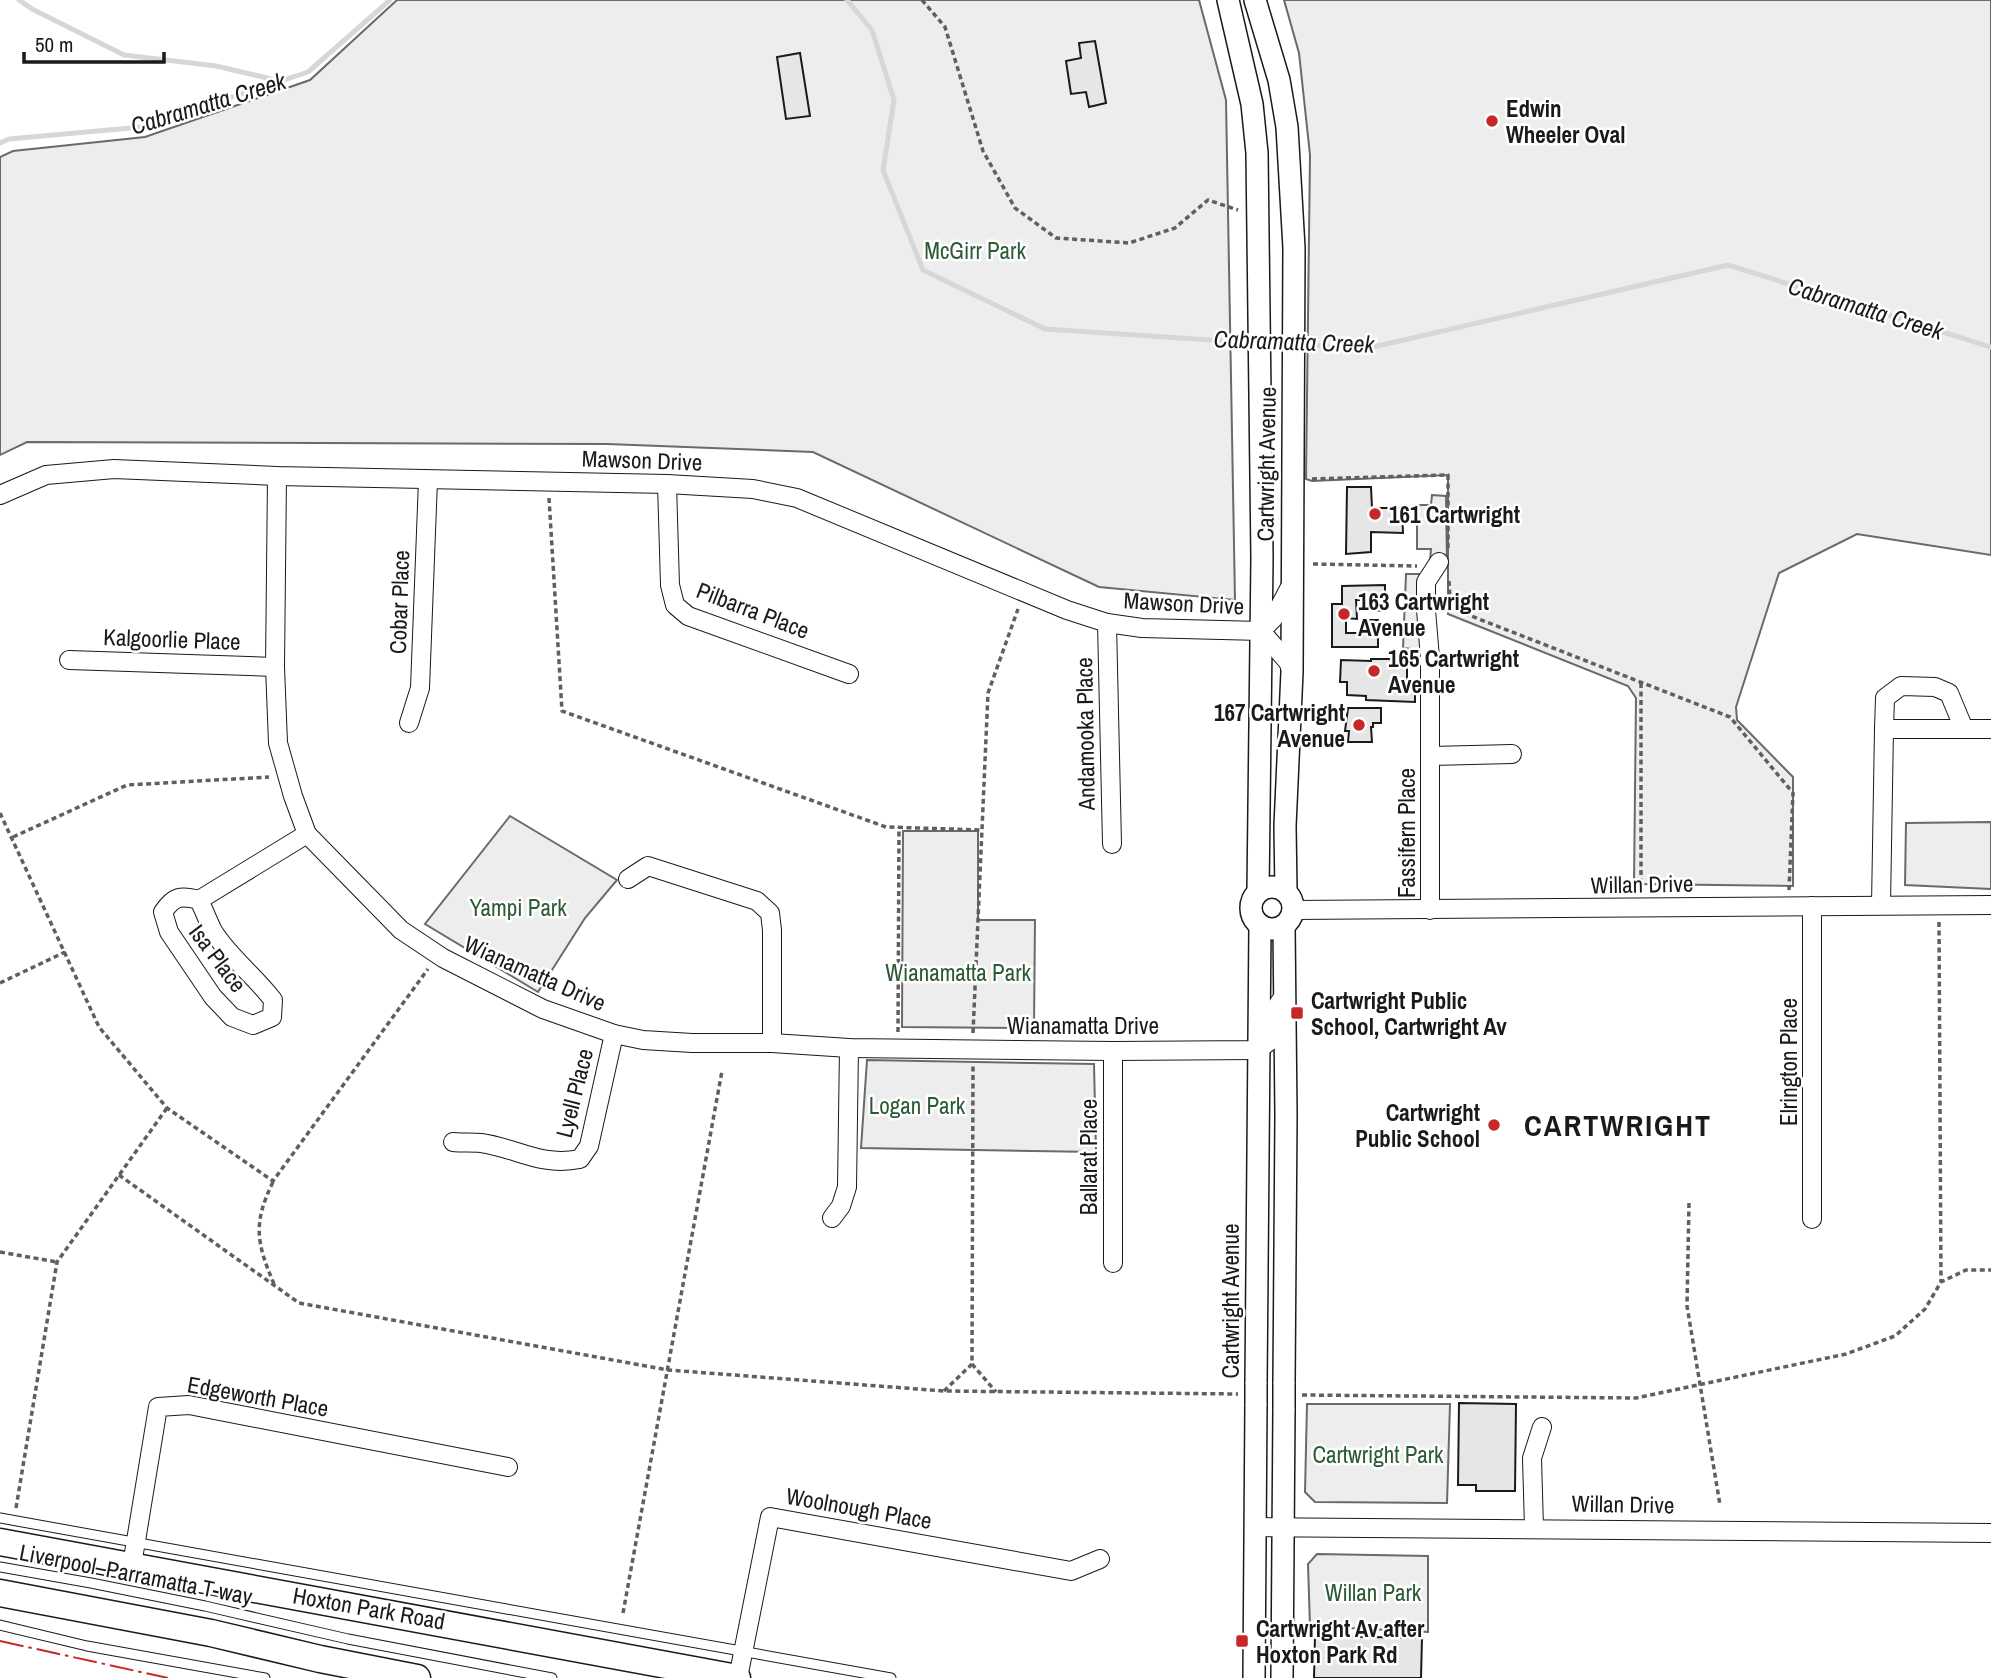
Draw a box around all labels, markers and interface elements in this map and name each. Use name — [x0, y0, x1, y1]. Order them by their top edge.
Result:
scale bar — [24, 21, 164, 65]
text: 50 m — [35, 30, 73, 59]
water label: Cabramatta Creek — [126, 64, 291, 142]
place label: Edwin Wheeler Oval — [1506, 93, 1626, 150]
marker: Edwin Wheeler Oval — [1484, 113, 1500, 129]
park label: McGirr Park — [924, 235, 1026, 266]
water label: Cabramatta Creek — [1784, 269, 1949, 347]
water label: Cabramatta Creek — [1213, 322, 1376, 360]
street label: Cartwright Avenue — [1249, 386, 1283, 542]
street label: Mawson Drive — [581, 442, 703, 478]
place label: 161 Cartwright — [1389, 499, 1520, 530]
marker: 161 Cartwright — [1367, 506, 1383, 522]
street label: Cobar Place — [382, 550, 416, 654]
street label: Pilbarra Place — [692, 574, 814, 646]
street label: Mawson Drive — [1123, 584, 1245, 622]
place label: 163 Cartwright Avenue — [1358, 586, 1489, 643]
marker: 163 Cartwright Avenue — [1336, 606, 1352, 622]
street label: Kalgoorlie Place — [103, 621, 241, 657]
place label: 165 Cartwright Avenue — [1388, 643, 1519, 700]
street label: Andamooka Place — [1068, 657, 1102, 812]
marker: 165 Cartwright Avenue — [1366, 663, 1382, 679]
place label: 167 Cartwright Avenue — [1214, 697, 1345, 754]
marker: 167 Cartwright Avenue — [1351, 717, 1367, 733]
street label: Fassifern Place — [1391, 768, 1422, 898]
street label: Willan Drive — [1590, 868, 1694, 900]
park label: Yampi Park — [469, 892, 567, 923]
street label: Isa Place — [182, 918, 254, 998]
street label: Wianamatta Drive — [459, 928, 611, 1018]
park label: Wianamatta Park — [885, 957, 1031, 988]
place label: Cartwright Public School, Cartwright Av — [1311, 985, 1507, 1042]
street label: Elrington Place — [1773, 998, 1804, 1126]
marker: Cartwright Public School, Cartwright Av — [1289, 1005, 1305, 1021]
street label: Wianamatta Drive — [1007, 1010, 1159, 1041]
street label: Lyell Place — [548, 1045, 600, 1141]
park label: Logan Park — [869, 1090, 966, 1121]
place label: Cartwright Public School — [1355, 1097, 1480, 1154]
street label: Ballarat Place — [1073, 1099, 1104, 1215]
district label: CARTWRIGHT — [1524, 1105, 1712, 1145]
marker: Cartwright Public School — [1486, 1117, 1502, 1133]
street label: Cartwright Avenue — [1215, 1224, 1246, 1378]
street label: Edgeworth Place — [185, 1368, 331, 1424]
park label: Cartwright Park — [1312, 1439, 1444, 1470]
street label: Woolnough Place — [784, 1480, 934, 1536]
street label: Willan Drive — [1571, 1488, 1675, 1520]
street label: Liverpool–Parramatta T-way — [17, 1536, 256, 1612]
park label: Willan Park — [1325, 1577, 1422, 1608]
street label: Hoxton Park Road — [290, 1579, 448, 1637]
place label: Cartwright Av after Hoxton Park Rd — [1256, 1613, 1425, 1670]
marker: Cartwright Av after Hoxton Park Rd — [1234, 1633, 1250, 1649]

